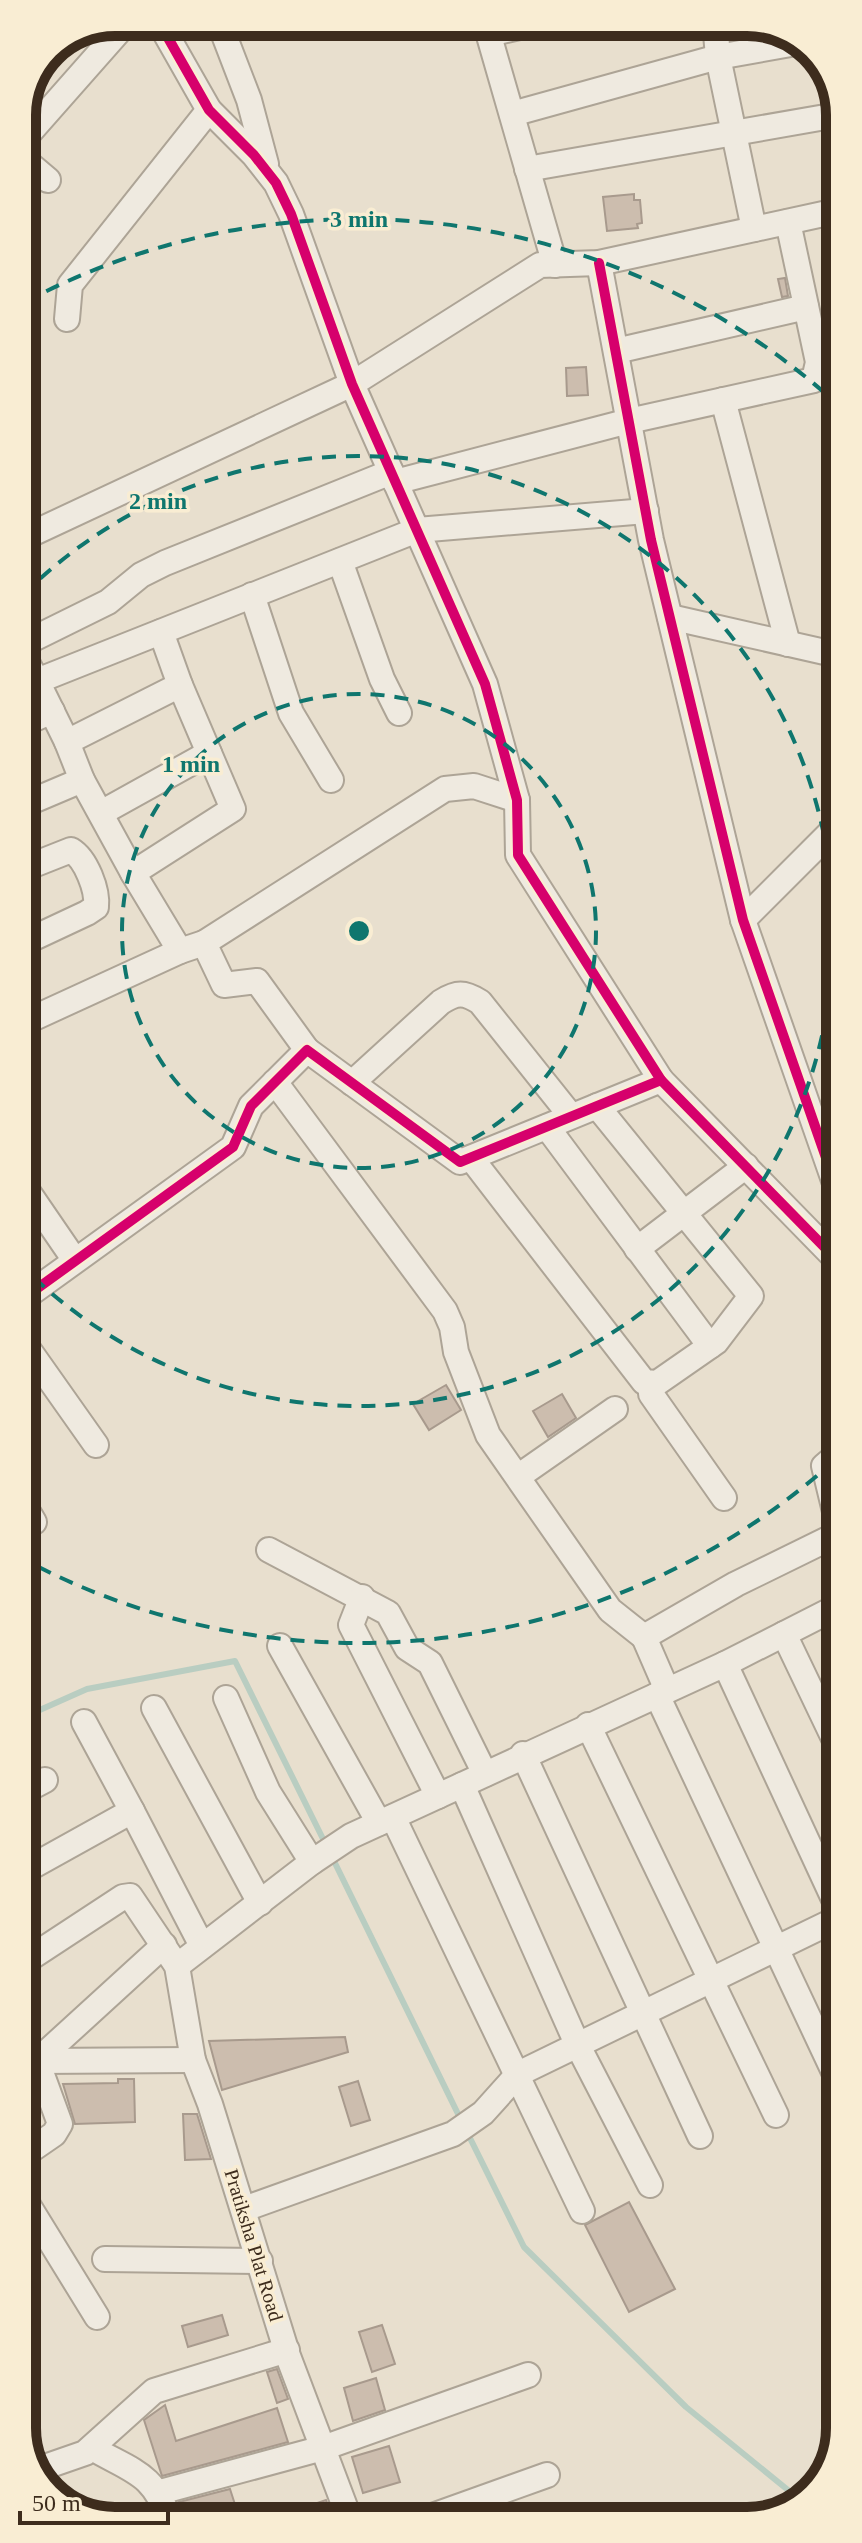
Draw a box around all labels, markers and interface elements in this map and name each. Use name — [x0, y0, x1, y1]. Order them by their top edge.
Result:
text: 3 min — [330, 206, 388, 232]
text: 2 min — [129, 488, 187, 514]
text: 1 min — [162, 751, 220, 777]
centre of rings — [345, 917, 373, 945]
street label: Pratiksha Plat Road — [220, 2166, 288, 2324]
scale bar — [20, 2475, 168, 2525]
text: 50 m — [32, 2490, 81, 2516]

